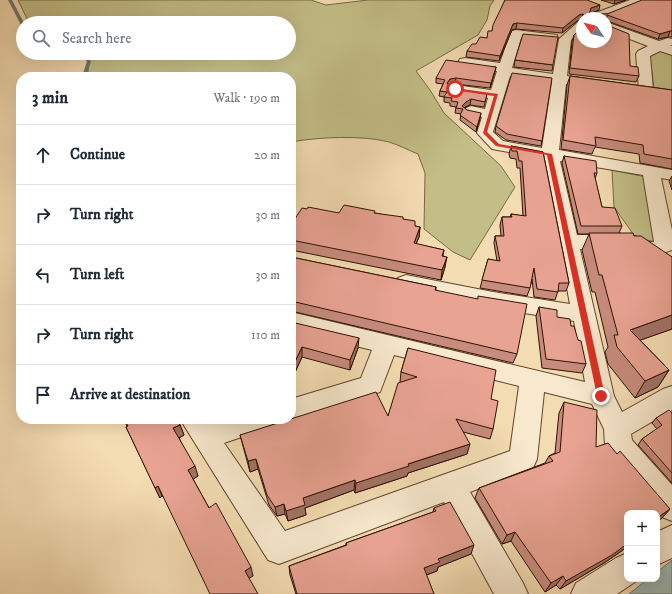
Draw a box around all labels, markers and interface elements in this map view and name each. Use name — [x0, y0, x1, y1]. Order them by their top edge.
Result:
north arrow — [576, 12, 612, 48]
search box — [16, 16, 296, 60]
icon: search — [30, 27, 52, 49]
text: Search here — [62, 29, 131, 48]
route start — [446, 80, 464, 98]
text: 3 min — [32, 87, 68, 109]
text: Walk · 190 m — [214, 90, 280, 106]
icon: ahead — [32, 144, 54, 166]
text: Continue — [70, 145, 125, 164]
text: 20 m — [254, 147, 280, 163]
icon: right — [32, 204, 54, 226]
text: Turn right — [70, 205, 133, 224]
text: 30 m — [256, 207, 280, 223]
icon: left — [32, 264, 54, 286]
text: Turn left — [70, 265, 124, 284]
text: 30 m — [256, 267, 280, 283]
icon: right — [32, 324, 54, 346]
text: Turn right — [70, 325, 133, 344]
text: 110 m — [251, 327, 280, 343]
icon: arrive — [32, 384, 54, 406]
text: Arrive at destination — [70, 385, 190, 404]
route end — [592, 387, 610, 405]
map controls — [624, 510, 660, 582]
button: + — [624, 510, 660, 546]
button: − — [624, 546, 660, 582]

